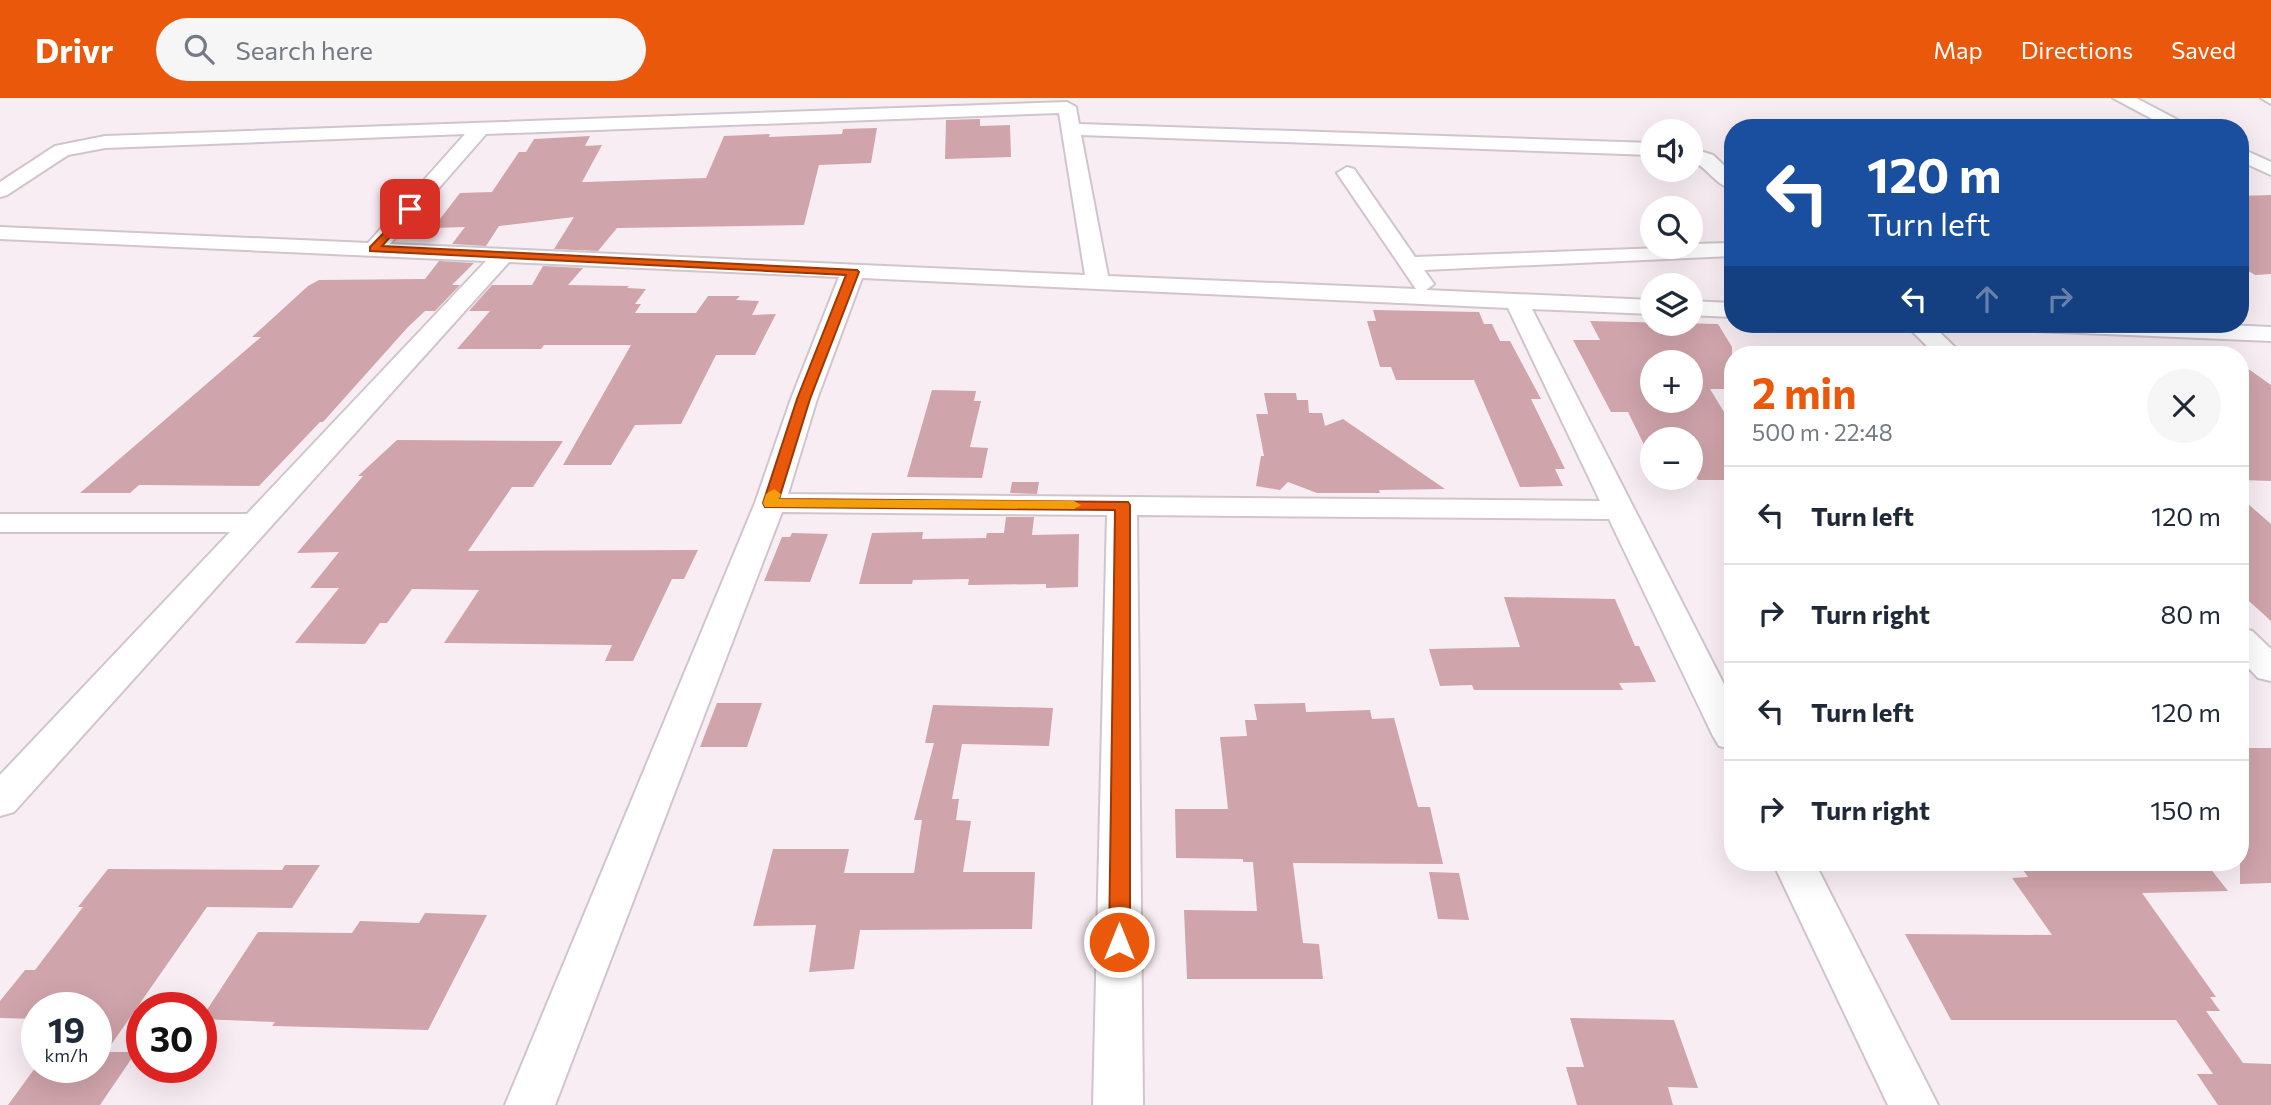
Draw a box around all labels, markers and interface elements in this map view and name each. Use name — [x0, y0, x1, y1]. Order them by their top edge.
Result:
search box — [156, 18, 646, 81]
text: Drivr — [35, 29, 114, 70]
icon: search — [180, 30, 218, 68]
text: Search here — [236, 34, 373, 65]
text: Map — [1933, 35, 1983, 64]
text: Directions — [2021, 35, 2133, 64]
text: Saved — [2171, 35, 2236, 64]
map controls — [1640, 119, 1703, 490]
button: sound — [1640, 119, 1703, 182]
text: 120 m — [1867, 143, 2001, 203]
icon: left — [1752, 147, 1843, 238]
pin — [380, 179, 440, 239]
icon: arrive — [391, 190, 429, 228]
button: search — [1640, 196, 1703, 259]
text: Turn left — [1867, 203, 1991, 243]
button: layers — [1640, 273, 1703, 336]
icon: left — [1895, 280, 1933, 318]
icon: ahead — [1968, 280, 2006, 318]
icon: right — [2041, 280, 2079, 318]
button: + — [1640, 350, 1703, 413]
text: 2 min — [1752, 366, 1857, 418]
button: close — [2147, 369, 2221, 443]
text: 500 m · 22:48 — [1752, 418, 1893, 446]
button: − — [1640, 427, 1703, 490]
icon: left — [1752, 496, 1790, 534]
text: Turn left — [1811, 500, 1914, 531]
text: 120 m — [2151, 500, 2221, 531]
icon: right — [1752, 594, 1790, 632]
text: Turn right — [1811, 598, 1930, 629]
text: 80 m — [2161, 598, 2221, 629]
icon: left — [1752, 692, 1790, 730]
text: Turn left — [1811, 696, 1914, 727]
text: 120 m — [2151, 696, 2221, 727]
icon: right — [1752, 790, 1790, 828]
text: Turn right — [1811, 794, 1930, 825]
text: 150 m — [2150, 794, 2221, 825]
position arrow — [1082, 905, 1156, 979]
speed limit sign: 30 — [126, 992, 217, 1083]
text: 19 — [48, 1007, 85, 1050]
text: km/h — [45, 1044, 88, 1066]

